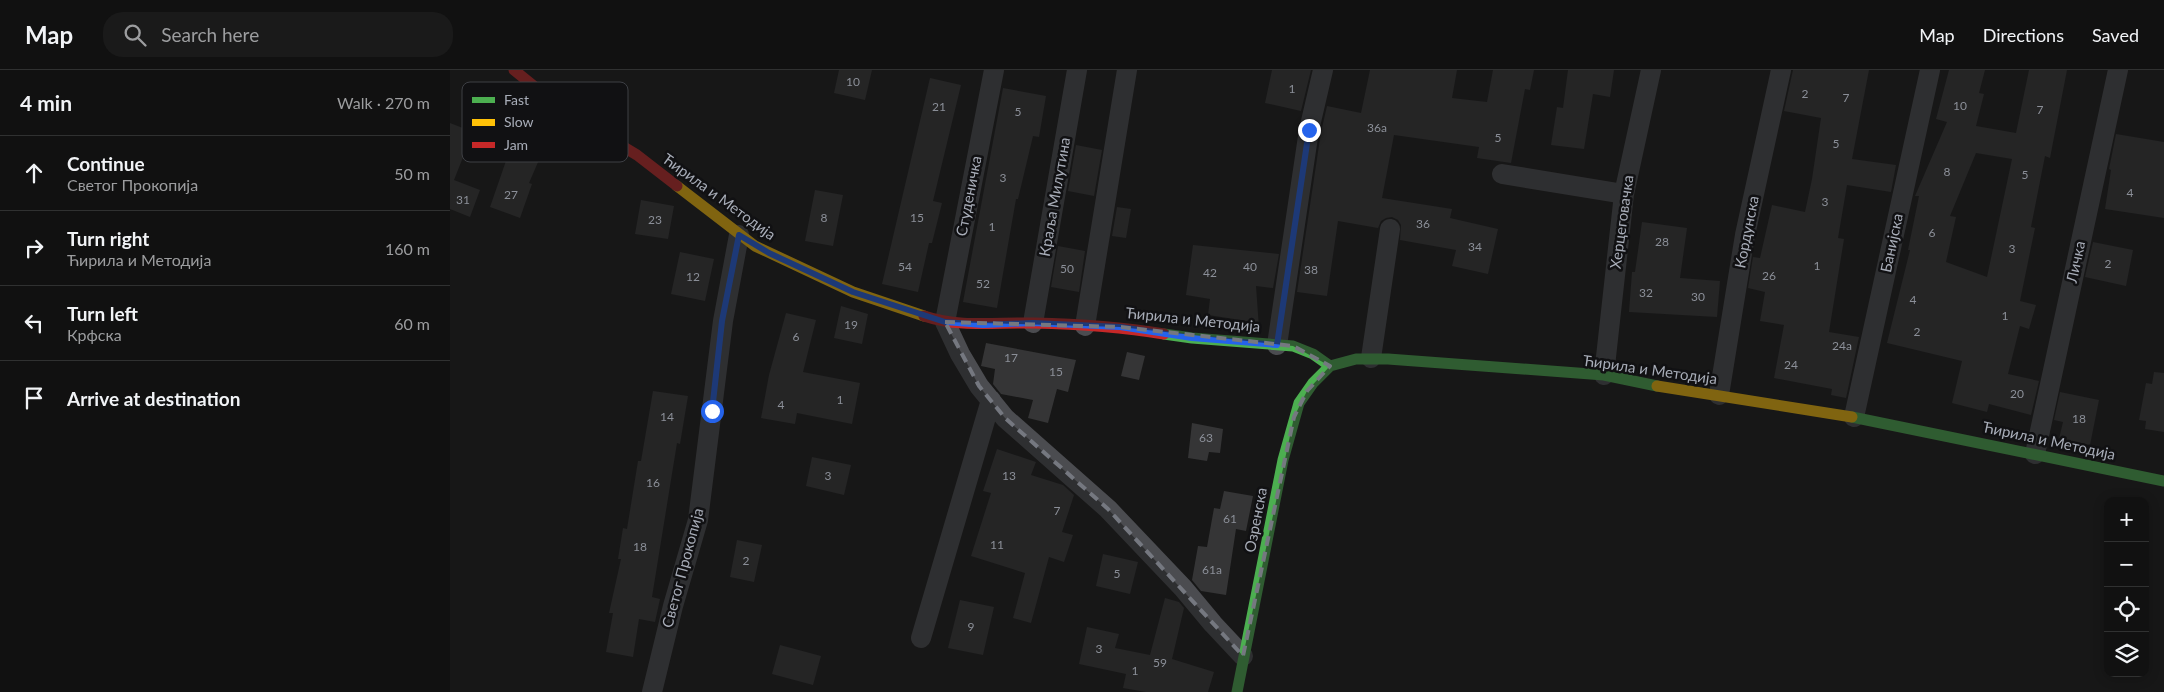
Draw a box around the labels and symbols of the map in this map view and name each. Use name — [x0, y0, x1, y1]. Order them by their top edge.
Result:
house number: 10 — [846, 74, 860, 89]
house number: 1 — [1289, 81, 1296, 96]
legend — [462, 82, 628, 162]
house number: 2 — [1802, 86, 1809, 101]
house number: 7 — [1843, 90, 1850, 105]
text: Fast — [504, 91, 529, 108]
house number: 10 — [1953, 98, 1967, 113]
house number: 21 — [932, 99, 946, 114]
house number: 7 — [2037, 102, 2044, 117]
house number: 5 — [1015, 104, 1022, 119]
text: Slow — [504, 113, 534, 130]
route end — [1298, 119, 1321, 142]
house number: 36a — [1367, 120, 1387, 135]
house number: 5 — [1495, 130, 1502, 145]
text: Jam — [504, 136, 528, 153]
street label: Краља Милутина — [1035, 136, 1073, 258]
house number: 5 — [1833, 136, 1840, 151]
street label: Ћирила и Методија — [660, 149, 780, 243]
street label: Студеничка — [951, 154, 985, 237]
house number: 8 — [1944, 164, 1951, 179]
house number: 5 — [2022, 167, 2029, 182]
house number: 3 — [1000, 170, 1007, 185]
street label: Херцеговачка — [1606, 174, 1636, 270]
house number: 4 — [2127, 185, 2134, 200]
house number: 27 — [504, 187, 518, 202]
house number: 31 — [456, 192, 470, 207]
street label: Кордунска — [1730, 194, 1762, 270]
house number: 3 — [1822, 194, 1829, 209]
house number: 8 — [821, 210, 828, 225]
house number: 15 — [910, 210, 924, 225]
house number: 23 — [648, 212, 662, 227]
street label: Банијска — [1876, 212, 1906, 274]
house number: 36 — [1416, 216, 1430, 231]
house number: 1 — [989, 219, 996, 234]
house number: 6 — [1929, 225, 1936, 240]
house number: 28 — [1655, 234, 1669, 249]
house number: 34 — [1468, 239, 1482, 254]
street label: Личка — [2062, 239, 2088, 285]
house number: 3 — [2009, 241, 2016, 256]
house number: 2 — [2105, 256, 2112, 271]
house number: 1 — [1814, 258, 1821, 273]
house number: 54 — [898, 259, 912, 274]
house number: 40 — [1243, 259, 1257, 274]
house number: 50 — [1060, 261, 1074, 276]
house number: 38 — [1304, 262, 1318, 277]
house number: 42 — [1203, 265, 1217, 280]
house number: 26 — [1762, 268, 1776, 283]
house number: 12 — [686, 269, 700, 284]
house number: 52 — [976, 276, 990, 291]
house number: 32 — [1639, 285, 1653, 300]
house number: 30 — [1691, 289, 1705, 304]
house number: 4 — [1910, 292, 1917, 307]
street label: Ћирила и Методија — [1125, 303, 1261, 335]
house number: 1 — [2002, 308, 2009, 323]
house number: 19 — [844, 317, 858, 332]
house number: 2 — [1914, 324, 1921, 339]
house number: 6 — [793, 329, 800, 344]
house number: 24a — [1832, 338, 1852, 353]
house number: 17 — [1004, 350, 1018, 365]
street label: Ћирила и Методија — [1582, 351, 1718, 387]
house number: 24 — [1784, 357, 1798, 372]
house number: 15 — [1049, 364, 1063, 379]
house number: 20 — [2010, 386, 2024, 401]
house number: 1 — [837, 392, 844, 407]
house number: 4 — [778, 397, 785, 412]
route start — [701, 400, 724, 423]
house number: 14 — [660, 409, 674, 424]
house number: 18 — [2072, 411, 2086, 426]
street label: Ћирила и Методија — [1981, 417, 2117, 463]
house number: 63 — [1199, 430, 1213, 445]
house number: 3 — [825, 468, 832, 483]
house number: 13 — [1002, 468, 1016, 483]
house number: 16 — [646, 475, 660, 490]
street label: Озренска — [1240, 486, 1270, 554]
house number: 7 — [1054, 503, 1061, 518]
street label: Светог Прокопија — [657, 506, 707, 629]
house number: 61 — [1223, 511, 1237, 526]
house number: 11 — [990, 537, 1004, 552]
house number: 18 — [633, 539, 647, 554]
house number: 2 — [743, 553, 750, 568]
house number: 61a — [1202, 562, 1222, 577]
house number: 5 — [1114, 566, 1121, 581]
house number: 9 — [968, 619, 975, 634]
house number: 3 — [1096, 641, 1103, 656]
house number: 59 — [1153, 655, 1167, 670]
house number: 1 — [1132, 663, 1139, 678]

